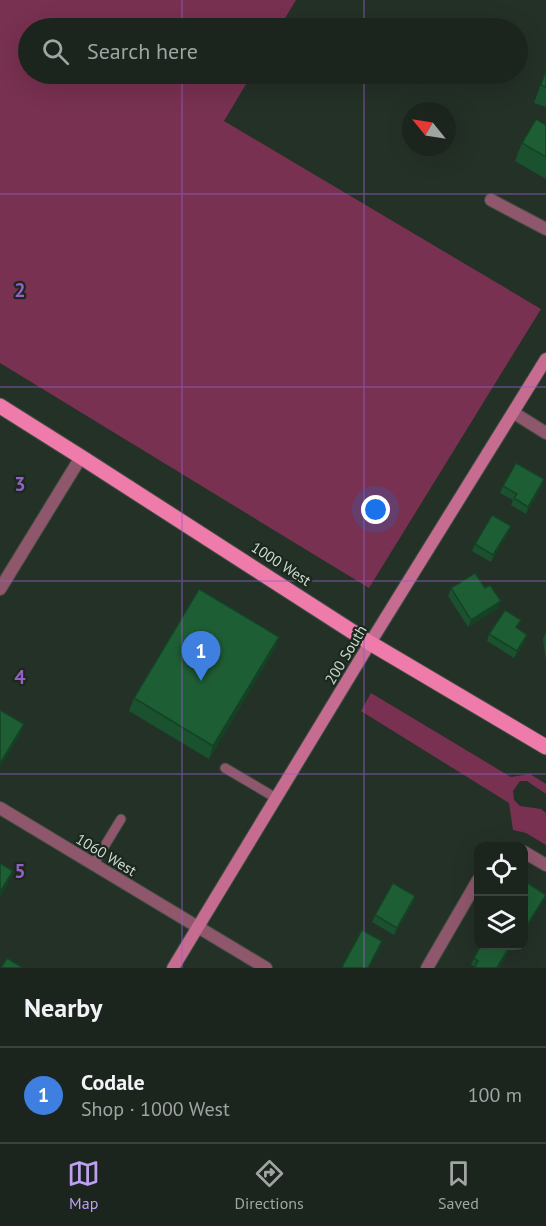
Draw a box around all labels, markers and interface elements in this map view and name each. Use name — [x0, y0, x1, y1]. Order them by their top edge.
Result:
search box — [18, 18, 528, 84]
icon: search — [39, 35, 72, 68]
text: Search here — [87, 37, 198, 65]
north arrow — [402, 102, 456, 156]
text: 2 — [14, 277, 26, 303]
text: 3 — [14, 471, 26, 497]
your location — [361, 495, 390, 524]
street label: 1000 West — [248, 537, 315, 590]
street label: 200 South — [320, 622, 371, 688]
pin: 1 — [182, 632, 220, 681]
text: 4 — [14, 664, 26, 690]
street label: 1060 West — [73, 829, 140, 880]
map controls — [474, 842, 528, 950]
button: locate — [474, 842, 528, 896]
text: 5 — [14, 858, 26, 884]
button: layers — [474, 896, 528, 950]
text: Nearby — [24, 991, 102, 1024]
text: Codale — [81, 1068, 145, 1096]
text: 1 — [38, 1082, 49, 1108]
text: 100 m — [468, 1082, 522, 1108]
text: Shop · 1000 West — [81, 1096, 230, 1122]
tab: Map — [67, 1157, 100, 1213]
tab: Directions — [235, 1157, 304, 1213]
tab: Saved — [438, 1157, 479, 1213]

